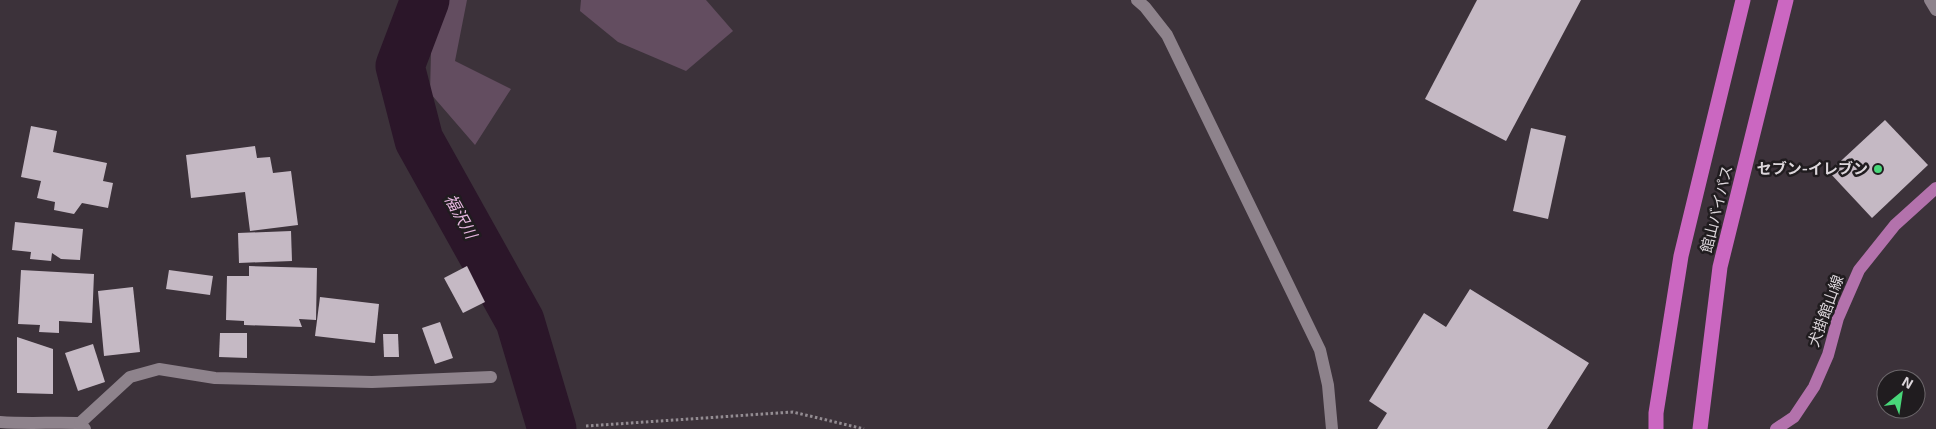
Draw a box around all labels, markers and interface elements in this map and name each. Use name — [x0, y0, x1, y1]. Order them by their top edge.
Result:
place label: セブン-イレブン — [1757, 159, 1868, 177]
street label: 館山バイパス — [1696, 163, 1736, 254]
marker: セブン-イレブン — [1872, 163, 1884, 175]
water label: 福沢川 — [441, 190, 482, 243]
street label: 犬掛館山線 — [1804, 272, 1846, 349]
north arrow — [1876, 369, 1926, 419]
text: N — [1899, 372, 1916, 392]

